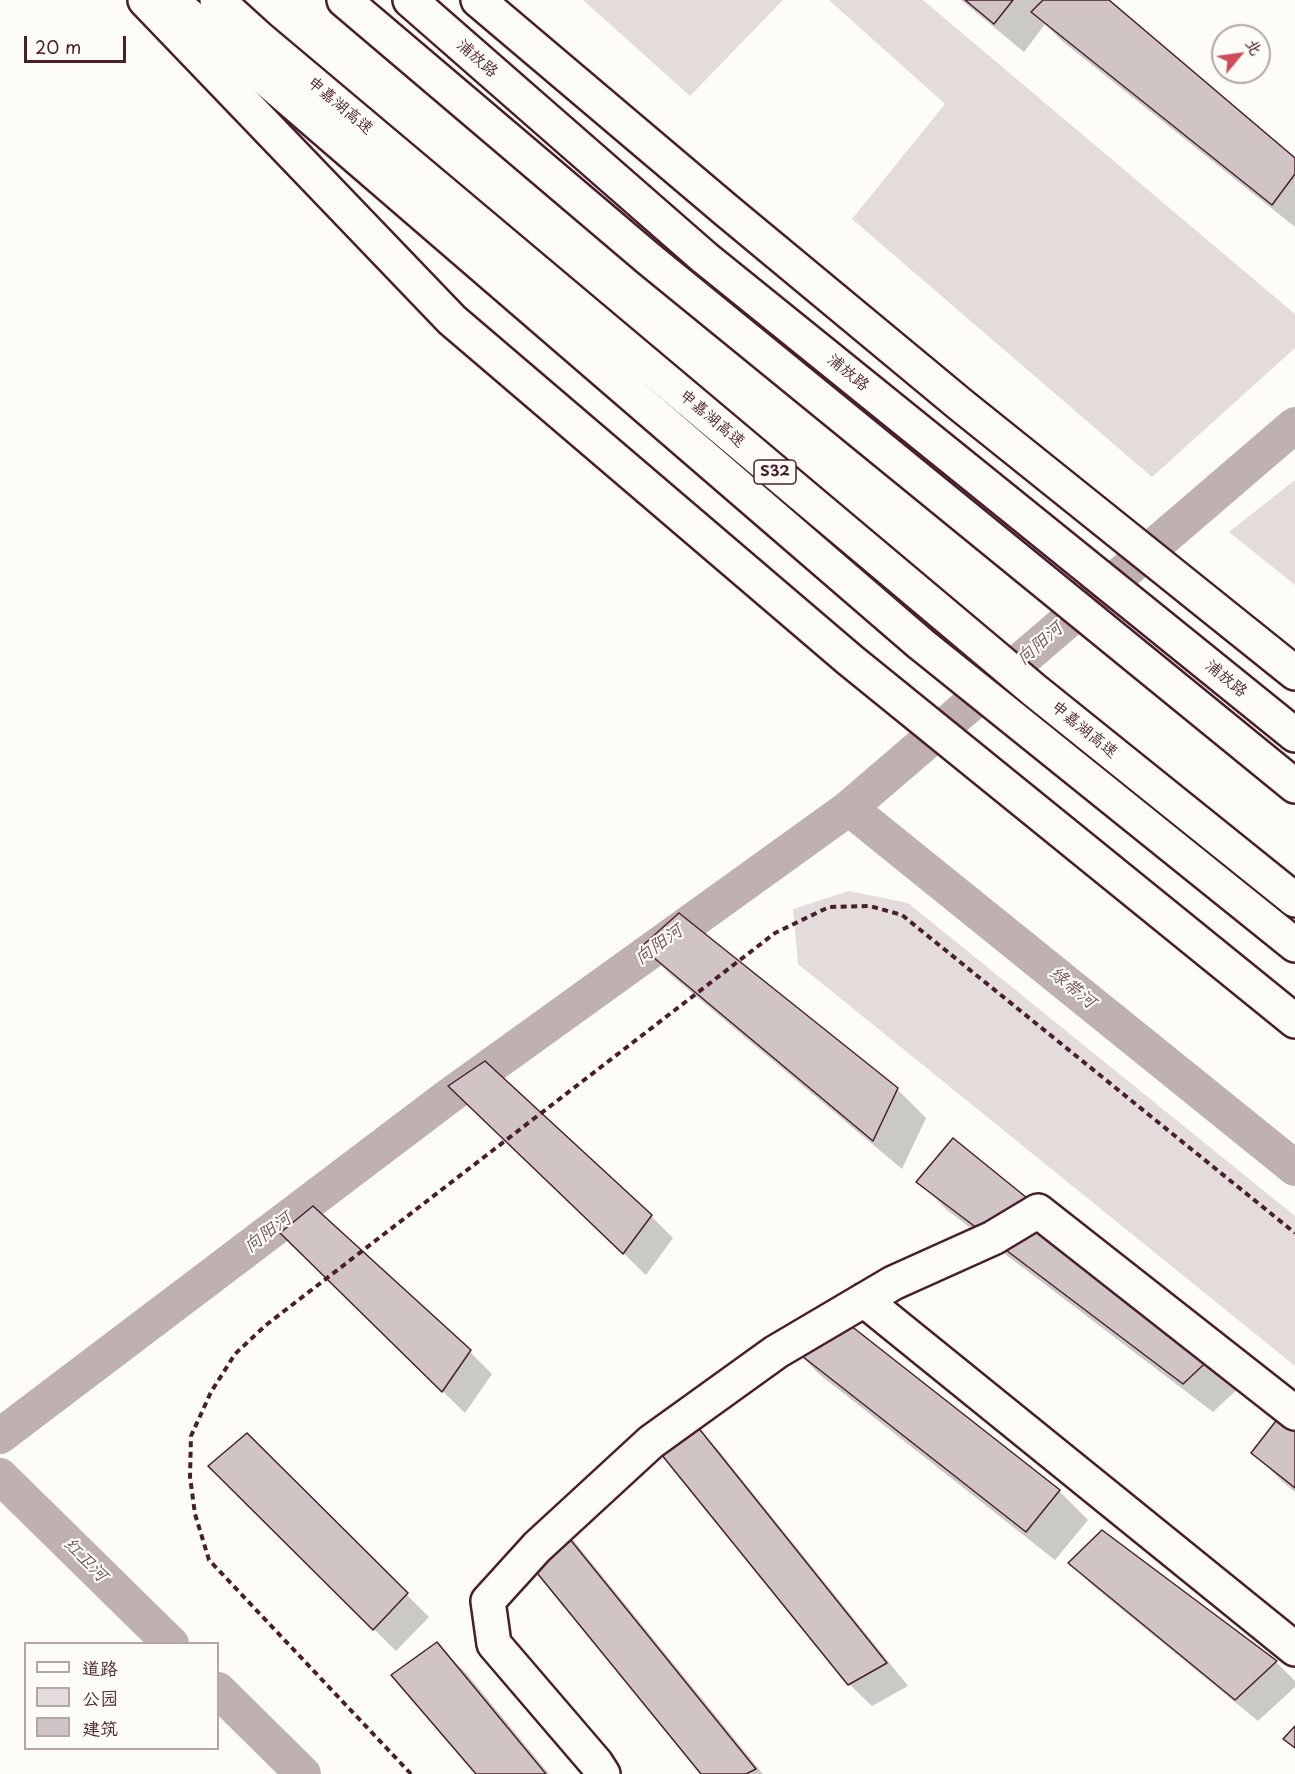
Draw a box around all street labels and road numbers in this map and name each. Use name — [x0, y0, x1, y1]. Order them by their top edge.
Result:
street label: 浦放路 — [453, 36, 501, 82]
street label: 申嘉湖高速 — [303, 73, 377, 139]
street label: 浦放路 — [823, 350, 873, 396]
street label: 申嘉湖高速 — [675, 386, 749, 452]
road number: S32 — [754, 460, 796, 484]
street label: 浦放路 — [1201, 656, 1251, 702]
street label: 申嘉湖高速 — [1047, 697, 1121, 763]

